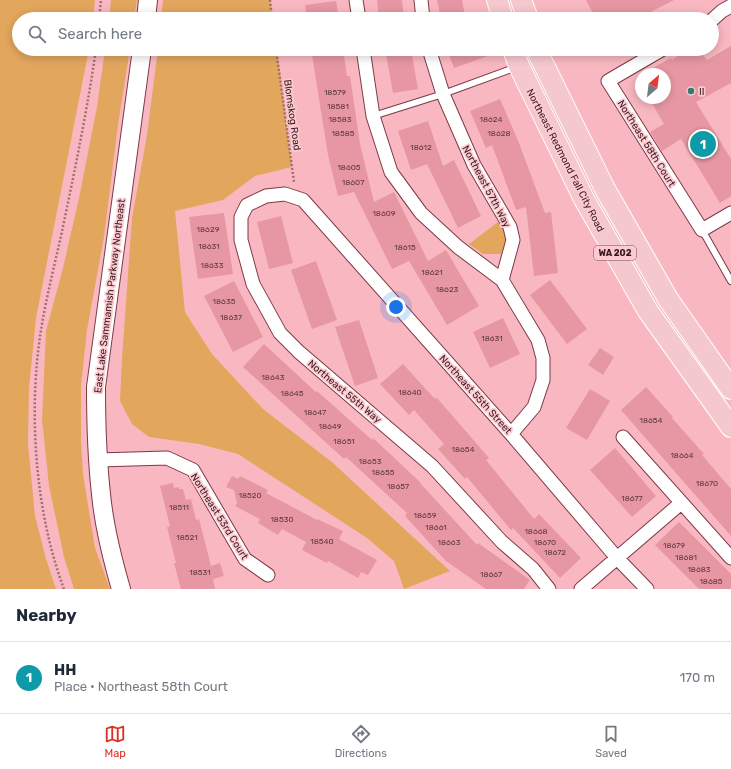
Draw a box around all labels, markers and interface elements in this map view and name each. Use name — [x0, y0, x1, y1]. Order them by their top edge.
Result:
search box — [12, 12, 719, 56]
icon: search — [26, 23, 48, 45]
text: Search here — [58, 25, 142, 43]
north arrow — [635, 68, 671, 104]
street label: Blomskog Road — [281, 79, 303, 151]
marker: II — [686, 86, 696, 96]
place label: II — [699, 86, 704, 98]
street label: Northeast Redmond Fall City Road — [524, 87, 607, 234]
house number: 18579 — [324, 88, 346, 97]
street label: Northeast 58th Court — [615, 98, 678, 189]
house number: 18581 — [327, 102, 349, 111]
house number: 18583 — [328, 115, 352, 124]
house number: 18624 — [480, 115, 502, 124]
house number: 18585 — [331, 129, 355, 138]
house number: 18628 — [487, 129, 511, 138]
pin: 1 — [690, 129, 716, 159]
house number: 18612 — [410, 143, 432, 152]
street label: Northeast 57th Way — [459, 143, 513, 230]
house number: 18605 — [337, 163, 361, 172]
house number: 18607 — [342, 178, 364, 187]
street label: East Lake Sammamish Parkway Northeast — [92, 198, 128, 394]
house number: 18609 — [372, 209, 396, 218]
house number: 18629 — [197, 225, 220, 234]
house number: 18631 — [198, 242, 220, 251]
house number: 18615 — [394, 243, 416, 252]
road number: WA 202 — [594, 246, 636, 260]
house number: 18633 — [201, 261, 224, 270]
house number: 18621 — [421, 268, 443, 277]
house number: 18623 — [436, 285, 459, 294]
house number: 18635 — [213, 297, 236, 306]
your location — [386, 297, 406, 317]
house number: 18637 — [220, 313, 242, 322]
house number: 18631 — [481, 334, 503, 343]
street label: Northeast 55th Street — [437, 353, 514, 437]
street label: Northeast 55th Way — [305, 358, 384, 426]
house number: 18643 — [261, 373, 285, 382]
house number: 18640 — [398, 388, 422, 397]
house number: 18645 — [280, 389, 304, 398]
house number: 18647 — [304, 408, 326, 417]
house number: 18654 — [639, 416, 663, 425]
house number: 18649 — [319, 422, 342, 431]
house number: 18651 — [333, 437, 355, 446]
house number: 18654 — [451, 445, 475, 454]
house number: 18664 — [670, 451, 694, 460]
house number: 18653 — [359, 457, 382, 466]
house number: 18655 — [372, 468, 395, 477]
street label: Northeast 53rd Court — [188, 471, 251, 562]
house number: 18670 — [696, 479, 718, 488]
house number: 18657 — [387, 482, 409, 491]
house number: 18520 — [238, 491, 262, 500]
house number: 18677 — [621, 494, 643, 503]
house number: 18511 — [169, 503, 189, 512]
house number: 18659 — [414, 511, 437, 520]
house number: 18530 — [270, 515, 294, 524]
house number: 18661 — [425, 523, 447, 532]
house number: 18668 — [524, 527, 548, 536]
house number: 18521 — [176, 533, 198, 542]
house number: 18540 — [310, 537, 334, 546]
house number: 18663 — [438, 538, 461, 547]
house number: 18670 — [534, 538, 556, 547]
house number: 18679 — [663, 541, 685, 550]
house number: 18672 — [544, 548, 566, 557]
house number: 18681 — [675, 553, 697, 562]
house number: 18683 — [687, 565, 711, 574]
house number: 18531 — [189, 568, 211, 577]
house number: 18667 — [480, 570, 502, 579]
house number: 18685 — [699, 577, 723, 586]
text: Nearby — [16, 605, 77, 625]
text: HH — [54, 661, 76, 679]
text: 1 — [26, 670, 32, 685]
text: 170 m — [680, 670, 715, 685]
text: Place · Northeast 58th Court — [54, 679, 228, 694]
tab: Map — [104, 723, 126, 760]
tab: Directions — [335, 723, 387, 760]
tab: Saved — [595, 723, 627, 760]

